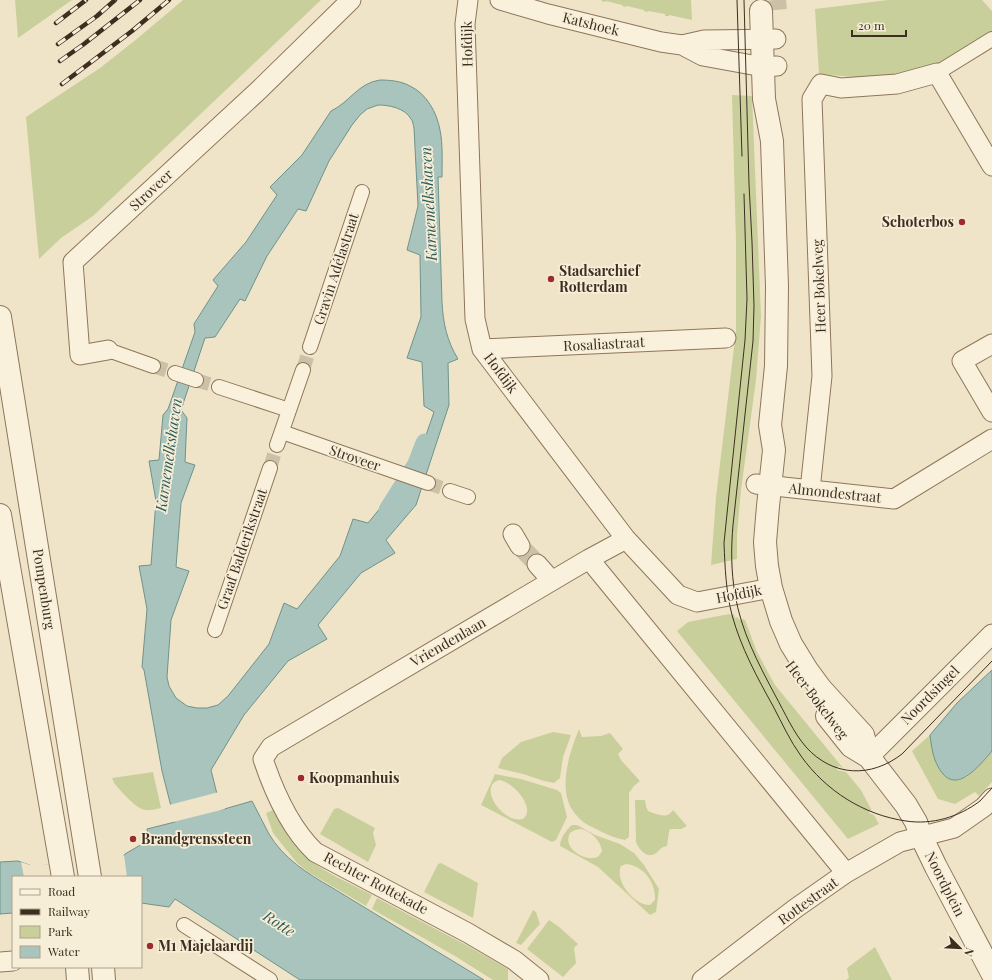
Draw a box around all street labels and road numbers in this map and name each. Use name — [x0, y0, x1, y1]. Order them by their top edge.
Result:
street label: Katshoek — [561, 7, 622, 40]
street label: Hofdijk — [457, 20, 476, 67]
street label: Stroveer — [125, 164, 177, 215]
street label: Gravin Adélastraat — [308, 209, 363, 327]
street label: Heer Bokelweg — [807, 238, 830, 333]
street label: Rosaliastraat — [563, 332, 646, 355]
street label: Hofdijk — [480, 349, 523, 397]
street label: Stroveer — [327, 440, 384, 475]
street label: Almondestraat — [787, 478, 883, 507]
street label: Graaf Balderikstraat — [212, 485, 272, 612]
street label: Pompenburg — [29, 547, 60, 631]
street label: Hofdijk — [714, 580, 764, 607]
street label: Vriendenlaan — [406, 612, 489, 671]
street label: Heer Bokelweg — [782, 657, 854, 743]
street label: Noordsingel — [896, 661, 963, 728]
street label: Rechter Rottekade — [321, 847, 432, 918]
street label: Noordplein — [921, 848, 970, 920]
street label: Rottestraat — [774, 872, 842, 929]

